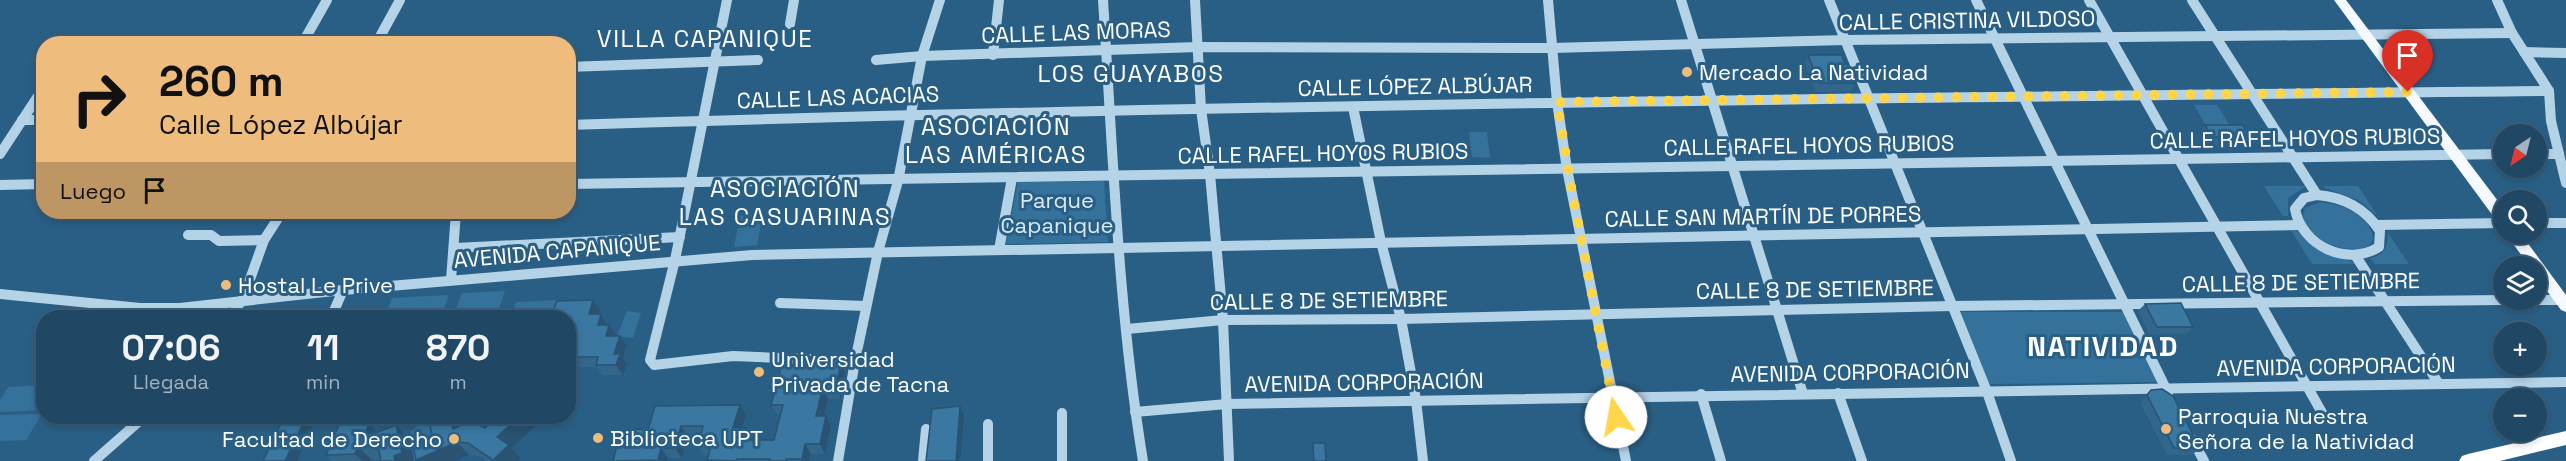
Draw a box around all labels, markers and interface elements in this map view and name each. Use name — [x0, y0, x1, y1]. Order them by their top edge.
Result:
street label: CALLE CRISTINA VILDOSO — [1839, 4, 2095, 36]
street label: CALLE LAS MORAS — [981, 15, 1171, 49]
district label: VILLA CAPANIQUE — [597, 23, 813, 54]
pin — [2382, 30, 2433, 92]
icon: arrive — [2391, 39, 2424, 72]
text: 260 m — [159, 55, 284, 108]
district label: LOS GUAYABOS — [1038, 58, 1224, 89]
place label: Mercado La Natividad — [1699, 58, 1928, 86]
icon: right — [60, 60, 138, 138]
marker: Mercado La Natividad — [1680, 65, 1694, 79]
street label: CALLE LÓPEZ ALBÚJAR — [1297, 70, 1533, 102]
street label: CALLE LAS ACACIAS — [736, 79, 940, 115]
text: Calle López Albújar — [159, 107, 403, 142]
district label: ASOCIACIÓN LAS AMÉRICAS — [905, 111, 1087, 170]
street label: CALLE RAFEL HOYOS RUBIOS — [2149, 121, 2441, 155]
north arrow — [2493, 124, 2547, 178]
map controls — [2493, 124, 2547, 442]
street label: CALLE RAFEL HOYOS RUBIOS — [1663, 128, 1955, 162]
street label: CALLE RAFEL HOYOS RUBIOS — [1177, 136, 1469, 170]
district label: ASOCIACIÓN LAS CASUARINAS — [679, 173, 891, 232]
icon: arrive — [138, 174, 171, 207]
text: Luego — [60, 177, 126, 205]
park label: Parque Capanique — [1000, 186, 1114, 239]
button: search — [2493, 190, 2547, 244]
street label: CALLE SAN MARTÍN DE PORRES — [1604, 199, 1922, 233]
street label: AVENIDA CAPANIQUE — [452, 228, 662, 274]
button: layers — [2493, 256, 2547, 310]
street label: CALLE 8 DE SETIEMBRE — [2182, 266, 2420, 298]
place label: Hostal Le Prive — [238, 271, 393, 299]
street label: CALLE 8 DE SETIEMBRE — [1696, 273, 1934, 305]
marker: Hostal Le Prive — [219, 278, 233, 292]
street label: CALLE 8 DE SETIEMBRE — [1210, 284, 1448, 316]
button: + — [2493, 322, 2547, 376]
text: 07:06 — [122, 325, 220, 371]
text: 11 — [307, 325, 340, 371]
text: 870 — [426, 325, 490, 371]
district label: NATIVIDAD — [2027, 328, 2179, 364]
place label: Universidad Privada de Tacna — [771, 345, 950, 398]
street label: AVENIDA CORPORACIÓN — [2216, 350, 2456, 382]
street label: AVENIDA CORPORACIÓN — [1730, 356, 1970, 388]
marker: Universidad Privada de Tacna — [752, 365, 766, 379]
street label: AVENIDA CORPORACIÓN — [1244, 366, 1484, 398]
text: Llegada — [133, 369, 209, 395]
text: min — [306, 369, 340, 395]
text: m — [450, 369, 467, 395]
position arrow — [1584, 385, 1648, 449]
button: − — [2493, 388, 2547, 442]
place label: Parroquia Nuestra Señora de la Natividad — [2178, 402, 2414, 455]
marker: Parroquia Nuestra Señora de la Natividad — [2159, 422, 2173, 436]
place label: Biblioteca UPT — [610, 424, 763, 452]
place label: Facultad de Derecho — [222, 425, 442, 453]
marker: Biblioteca UPT — [591, 431, 605, 445]
marker: Facultad de Derecho — [447, 432, 461, 446]

